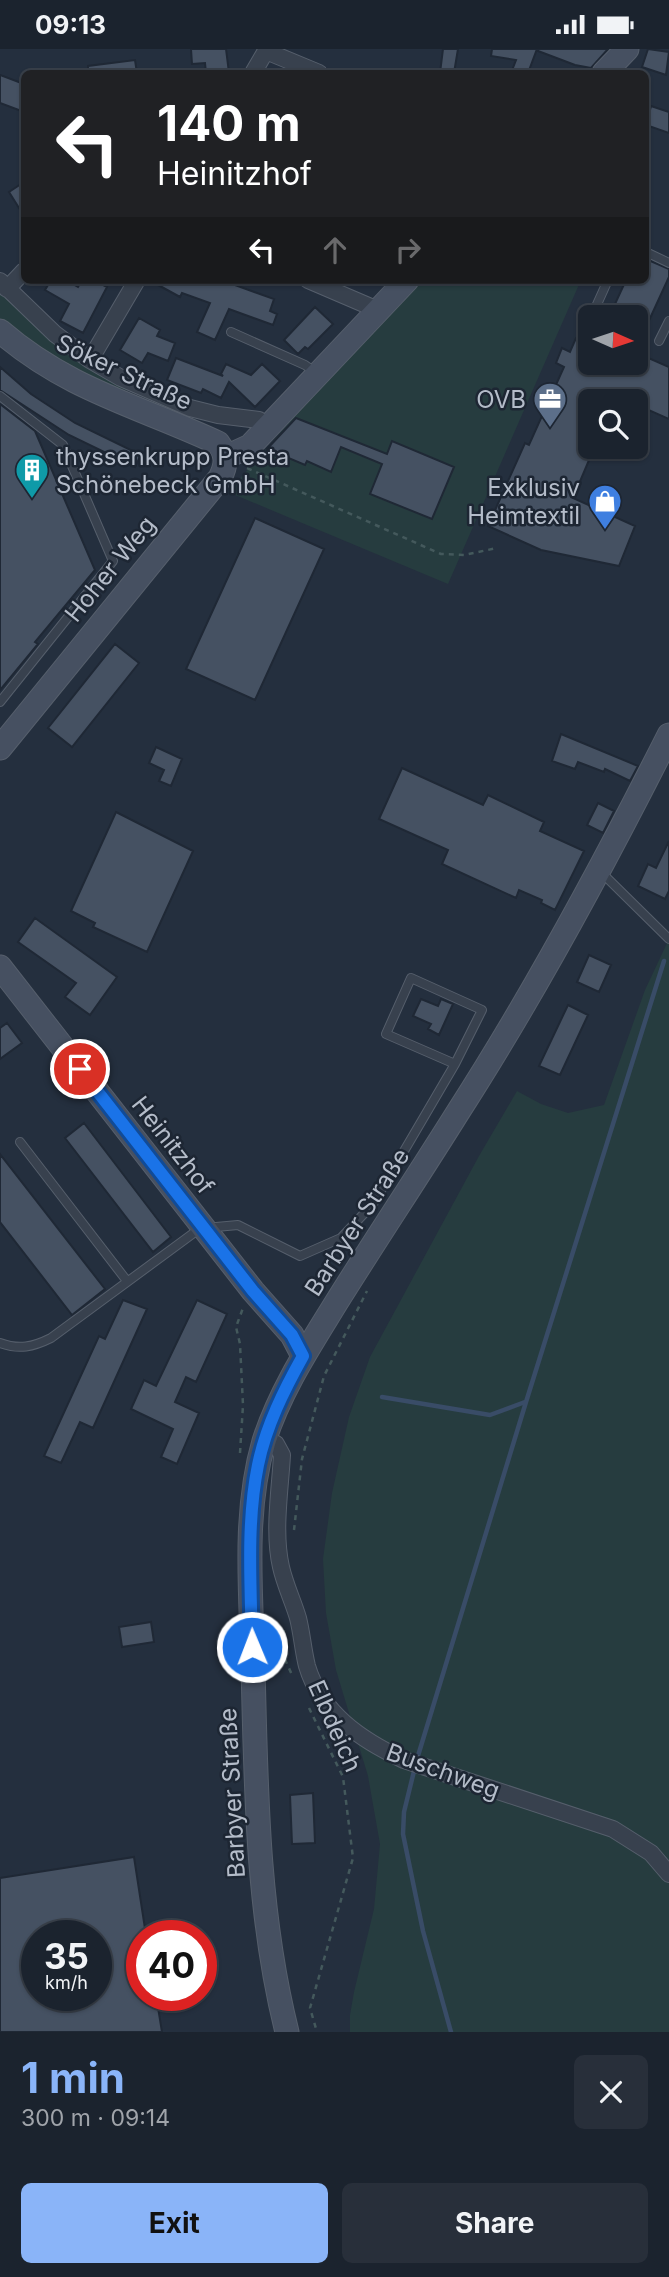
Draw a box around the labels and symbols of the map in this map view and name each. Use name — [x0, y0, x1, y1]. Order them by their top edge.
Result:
north arrow — [578, 305, 648, 375]
street label: Söker Straße — [51, 328, 197, 416]
office icon: OVB — [531, 380, 569, 429]
place label: OVB — [476, 385, 526, 414]
place label: thyssenkrupp Presta Schönebeck GmbH — [56, 442, 289, 499]
building icon: thyssenkrupp Presta Schönebeck GmbH — [13, 451, 51, 500]
place label: Exklusiv Heimtextil — [467, 473, 580, 530]
shop icon: Exklusiv Heimtextil — [586, 482, 624, 531]
street label: Hoher Weg — [59, 510, 161, 628]
pin — [50, 1039, 110, 1099]
street label: Heinitzhof — [126, 1090, 220, 1200]
street label: Barbyer Straße — [299, 1143, 415, 1301]
position arrow — [215, 1610, 289, 1684]
street label: Elbdeich — [302, 1676, 368, 1776]
street label: Barbyer Straße — [213, 1707, 251, 1879]
street label: Buschweg — [382, 1737, 504, 1805]
speed limit sign: 40 — [126, 1920, 217, 2011]

